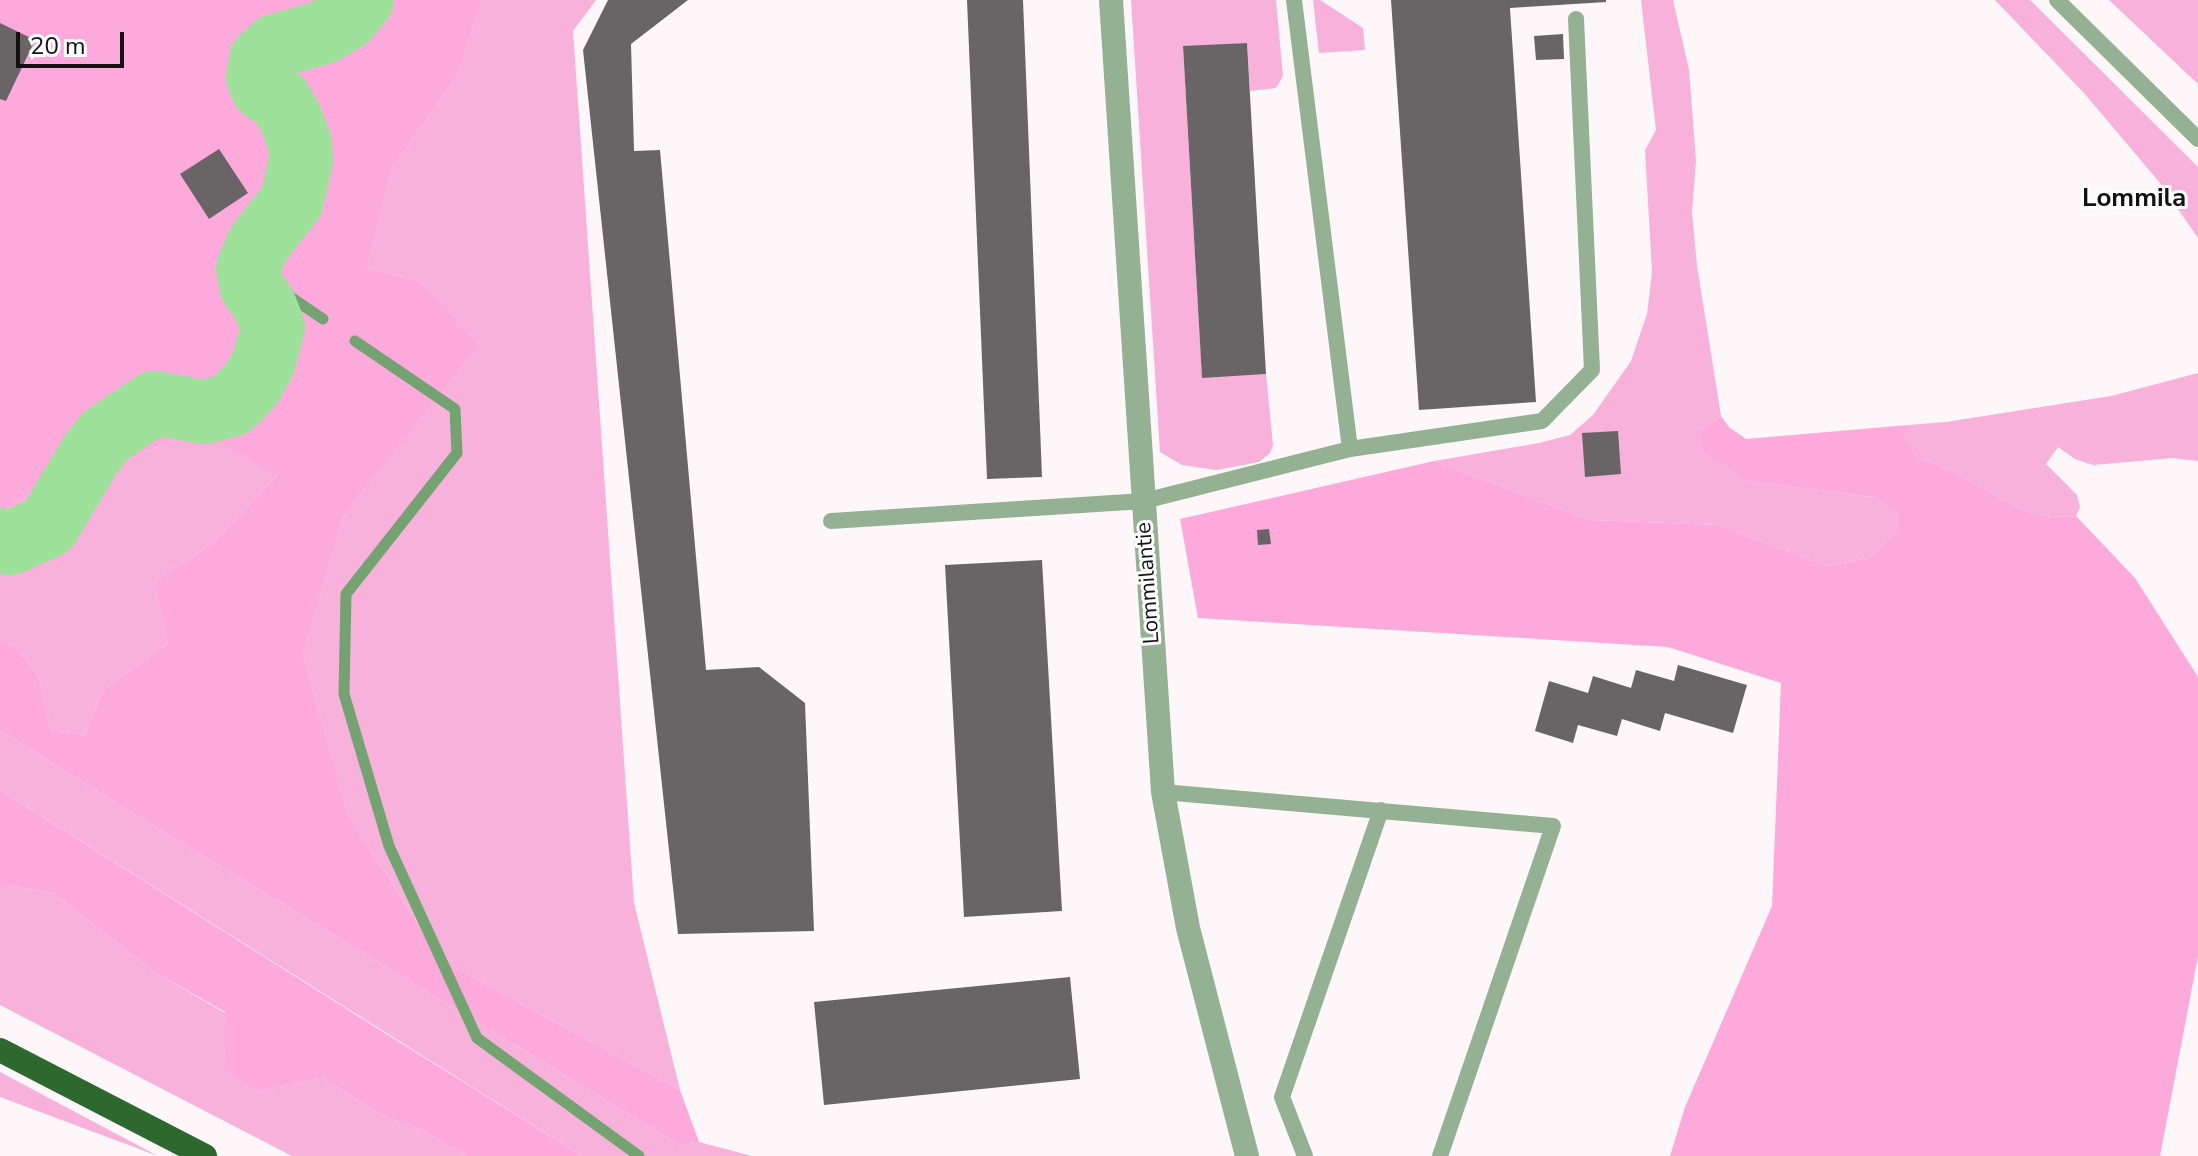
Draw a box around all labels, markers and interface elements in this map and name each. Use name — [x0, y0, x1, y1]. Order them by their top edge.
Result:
scale bar — [20, 16, 128, 66]
text: 20 m — [30, 30, 86, 62]
district label: Lommila — [2082, 184, 2186, 216]
street label: Lommilantie — [1132, 521, 1166, 645]

